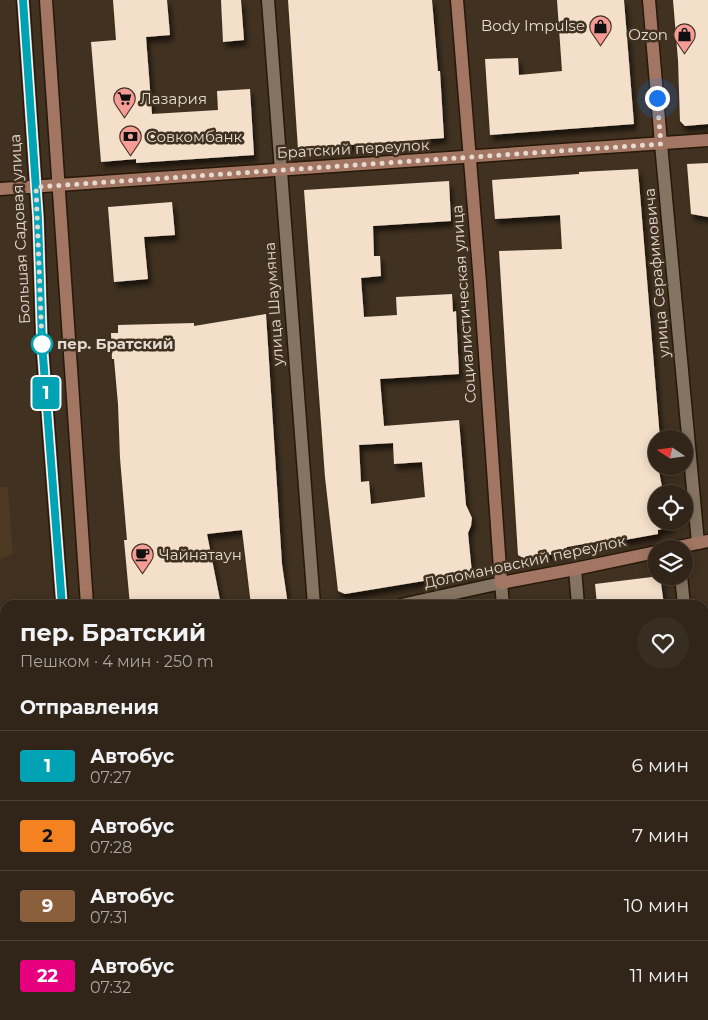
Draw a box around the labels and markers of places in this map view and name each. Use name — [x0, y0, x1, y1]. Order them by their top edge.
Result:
shop icon: Body Impulse — [589, 14, 613, 45]
place label: Body Impulse — [481, 16, 585, 35]
shop icon: Ozon — [672, 23, 696, 54]
place label: Ozon — [628, 25, 668, 44]
supermarket icon: Лазария — [112, 87, 136, 118]
place label: Лазария — [140, 89, 207, 108]
bank icon: Совкомбанк — [118, 125, 142, 156]
place label: Совкомбанк — [146, 127, 243, 146]
marker: пер. Братский — [31, 333, 53, 355]
place label: пер. Братский — [57, 334, 173, 353]
cafe icon: Чайнатаун — [131, 543, 155, 574]
place label: Чайнатаун — [159, 545, 242, 564]

